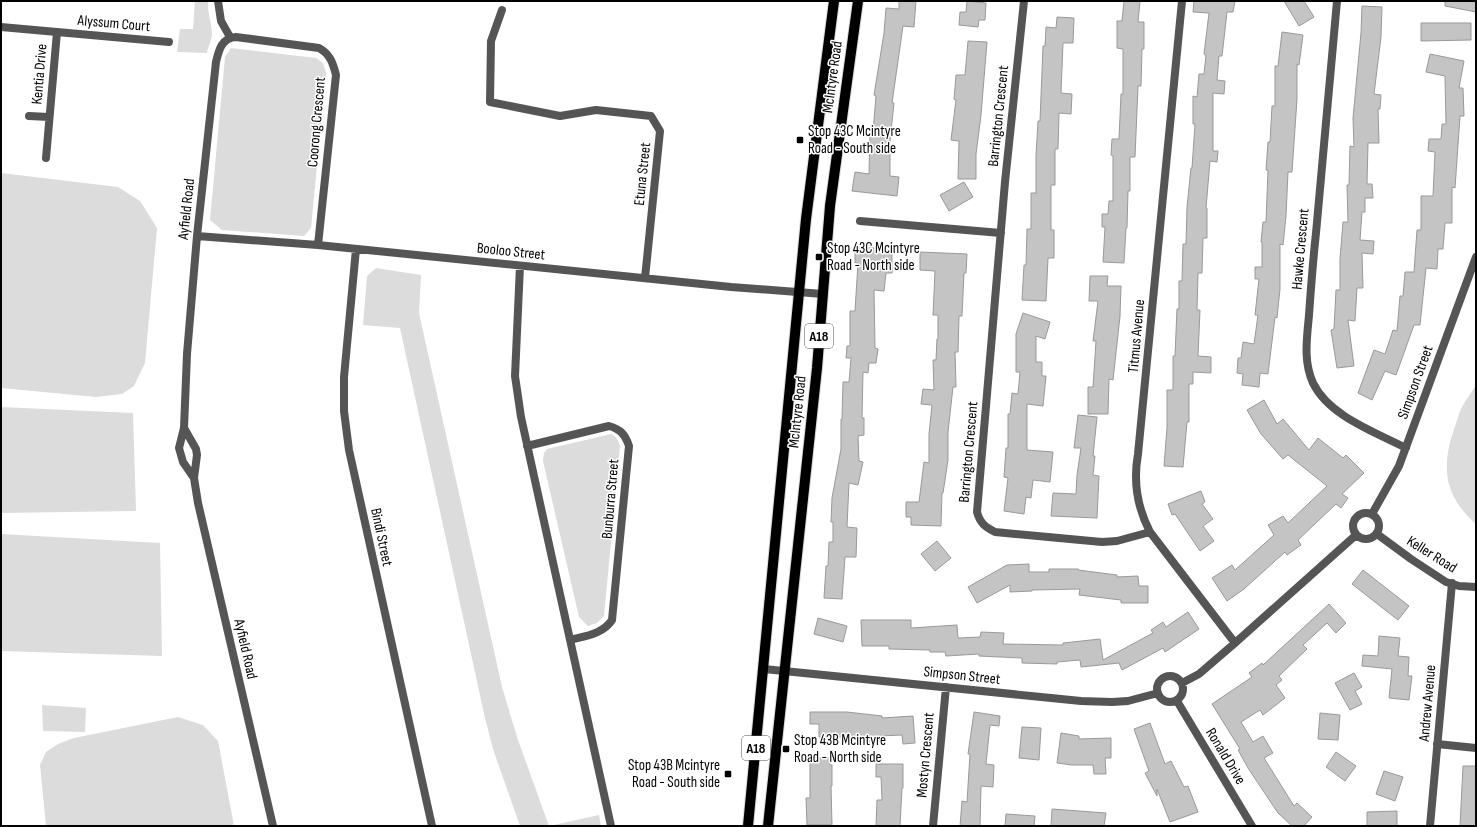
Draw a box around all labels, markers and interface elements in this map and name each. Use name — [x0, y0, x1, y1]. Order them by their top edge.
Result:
street label: Alyssum Court — [76, 11, 151, 36]
street label: McIntyre Road — [818, 40, 847, 114]
street label: Kentia Drive — [27, 43, 52, 105]
street label: Barrington Crescent — [984, 64, 1013, 168]
street label: Coorong Crescent — [303, 76, 330, 168]
place label: Stop 43C Mcintyre Road - South side — [808, 122, 901, 158]
marker: Stop 43C Mcintyre Road - South side — [795, 135, 805, 145]
street label: Etuna Street — [630, 141, 655, 207]
street label: Ayfield Road — [174, 178, 199, 241]
street label: Hawke Crescent — [1287, 207, 1314, 290]
street label: Booloo Street — [476, 238, 546, 265]
place label: Stop 43C Mcintyre Road - North side — [827, 239, 920, 275]
marker: Stop 43C Mcintyre Road - North side — [814, 252, 824, 262]
street label: Titmus Avenue — [1124, 298, 1149, 374]
road number: A18 — [805, 324, 833, 348]
street label: Simpson Street — [1393, 342, 1438, 422]
street label: McIntyre Road — [784, 375, 811, 449]
street label: Barrington Crescent — [955, 400, 982, 503]
street label: Bunburra Street — [598, 458, 623, 540]
street label: Bindi Street — [366, 506, 397, 568]
street label: Keller Road — [1403, 532, 1460, 577]
street label: Ayfield Road — [229, 616, 262, 681]
street label: Simpson Street — [923, 662, 1002, 689]
street label: Andrew Avenue — [1415, 664, 1440, 743]
street label: Mostyn Crescent — [912, 711, 939, 798]
street label: Ronald Drive — [1201, 724, 1250, 788]
place label: Stop 43B Mcintyre Road - North side — [794, 731, 886, 767]
road number: A18 — [742, 736, 770, 760]
marker: Stop 43B Mcintyre Road - North side — [781, 744, 791, 754]
place label: Stop 43B Mcintyre Road - South side — [628, 756, 720, 792]
marker: Stop 43B Mcintyre Road - South side — [723, 769, 733, 779]

